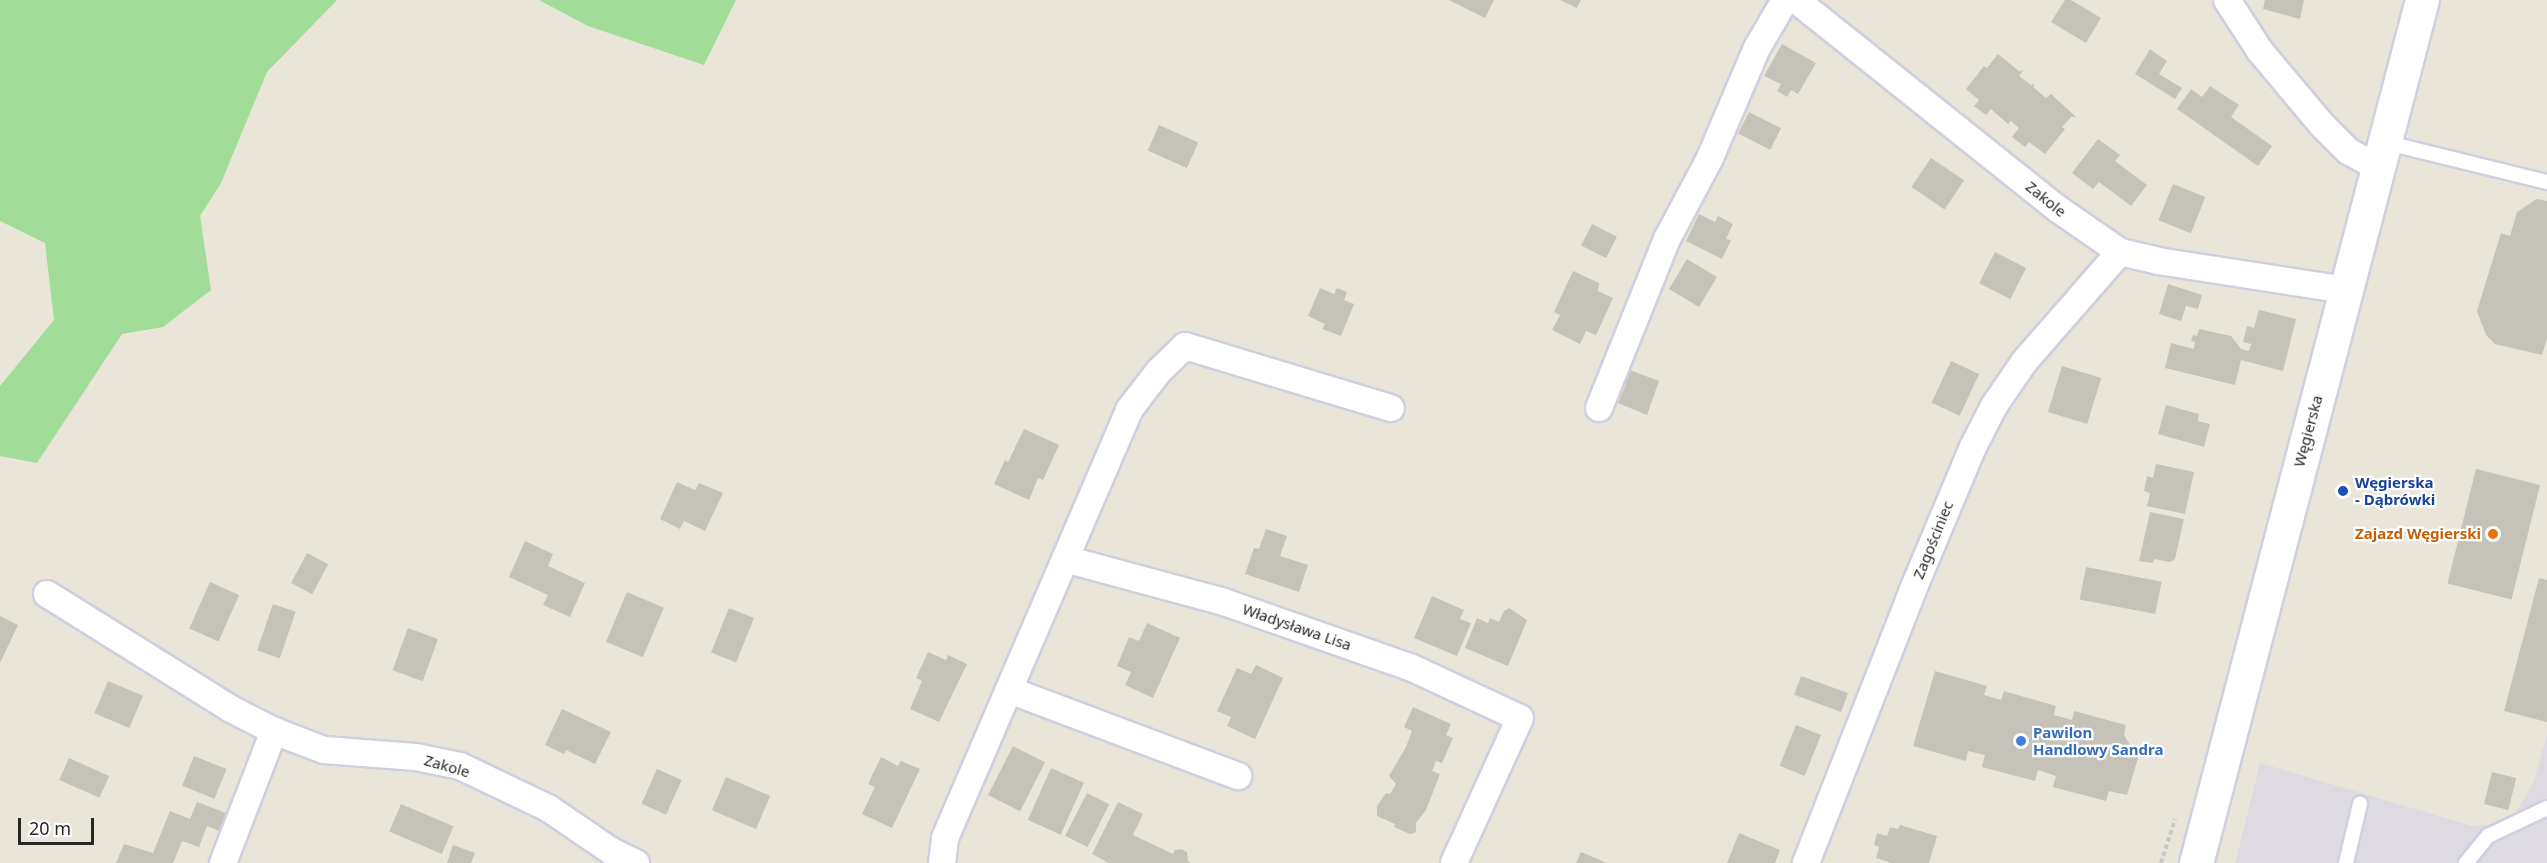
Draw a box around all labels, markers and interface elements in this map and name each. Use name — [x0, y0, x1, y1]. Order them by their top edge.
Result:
street label: Zakole — [2022, 177, 2070, 221]
street label: Węgierska — [2290, 393, 2326, 469]
place label: Węgierska - Dąbrówki — [2355, 473, 2435, 508]
marker: Węgierska - Dąbrówki — [2336, 484, 2350, 498]
street label: Zagościniec — [1909, 498, 1957, 582]
place label: Zajazd Węgierski — [2355, 525, 2481, 543]
marker: Zajazd Węgierski — [2486, 527, 2500, 541]
street label: Władysława Lisa — [1240, 600, 1354, 654]
place label: Pawilon Handlowy Sandra — [2033, 723, 2163, 758]
marker: Pawilon Handlowy Sandra — [2014, 734, 2028, 748]
street label: Zakole — [422, 751, 472, 781]
scale bar — [21, 806, 98, 844]
text: 20 m — [29, 816, 71, 840]

